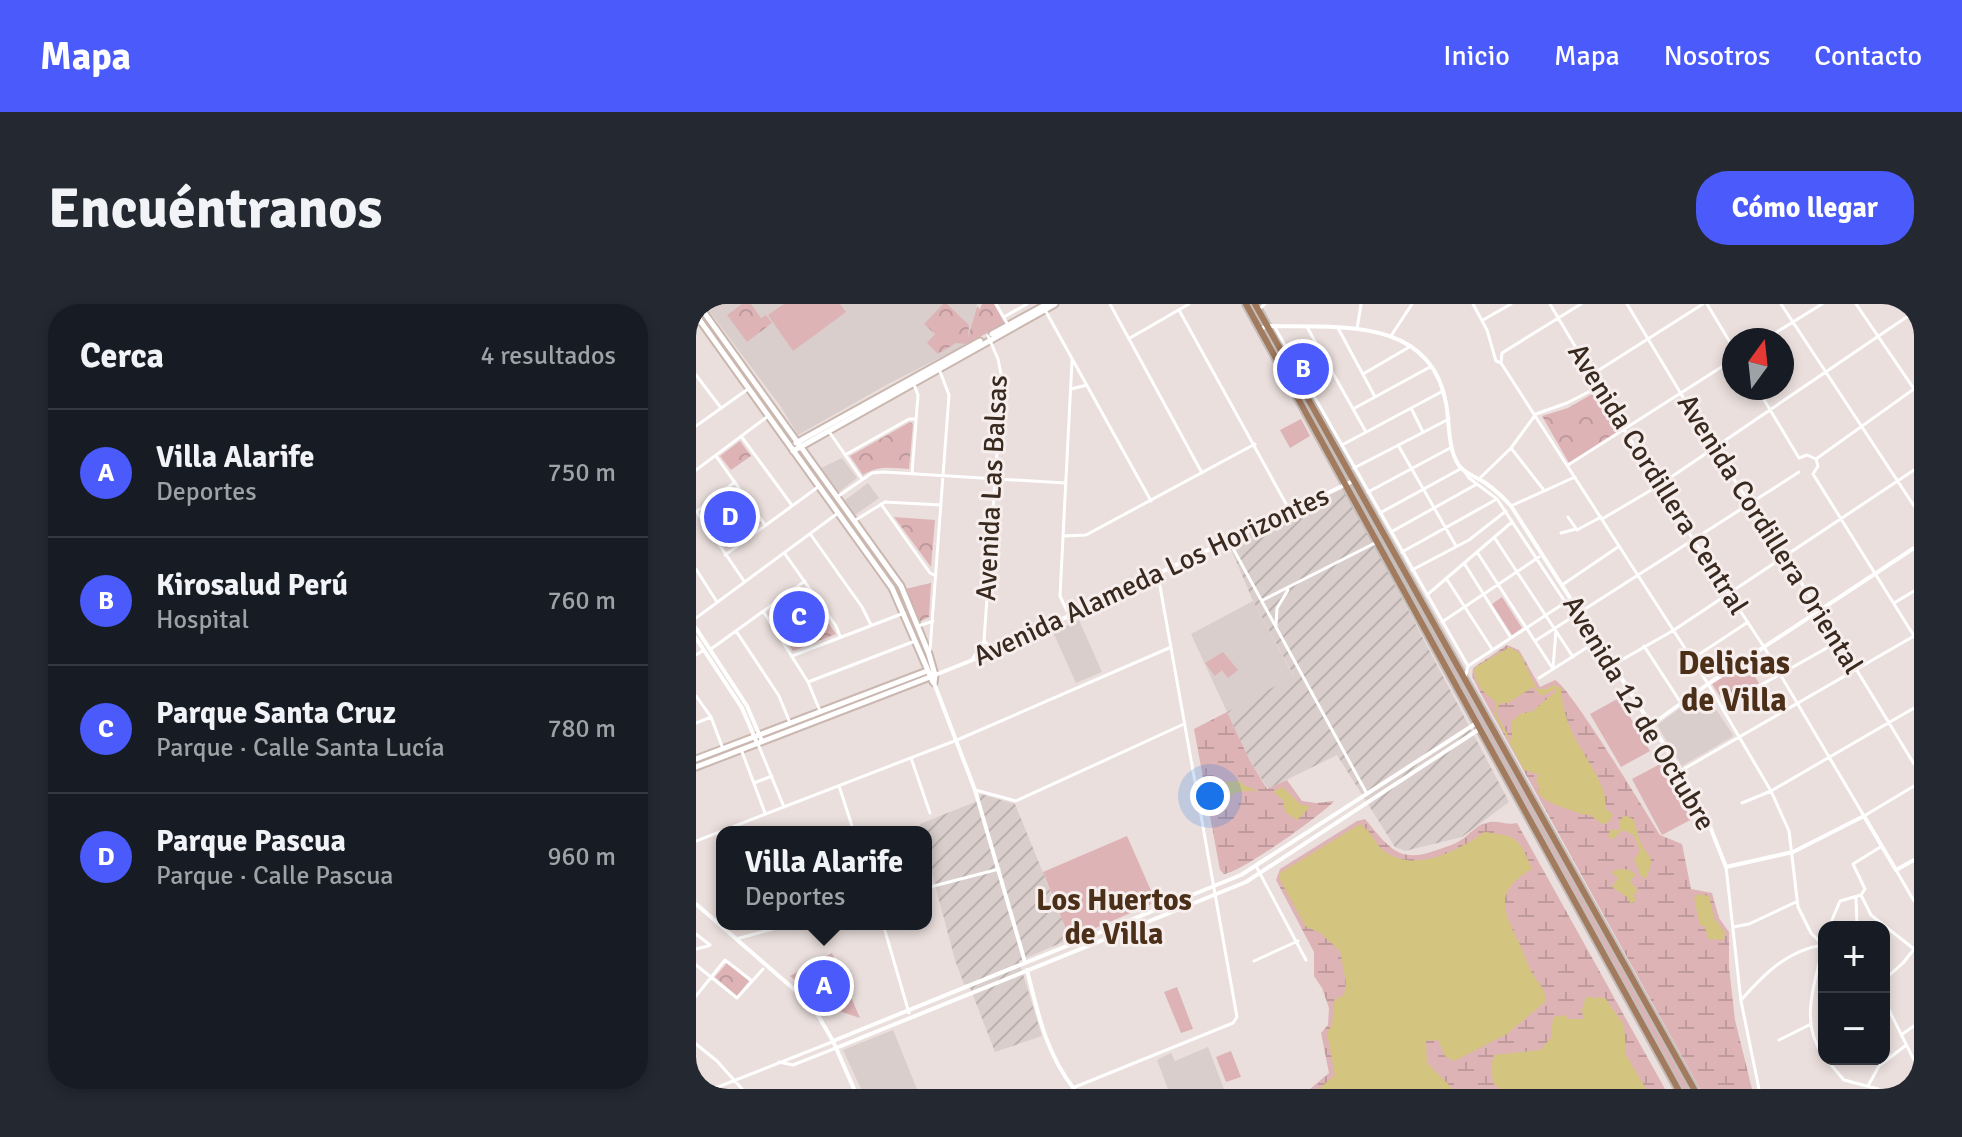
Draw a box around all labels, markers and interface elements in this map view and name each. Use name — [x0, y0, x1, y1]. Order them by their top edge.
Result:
text: Mapa — [40, 33, 131, 80]
text: Inicio — [1443, 39, 1510, 73]
text: Mapa — [1554, 39, 1620, 73]
text: Nosotros — [1664, 39, 1770, 73]
text: Contacto — [1814, 39, 1922, 73]
button: Cómo llegar — [1696, 171, 1914, 245]
text: Encuéntranos — [48, 174, 382, 243]
north arrow — [1722, 328, 1794, 400]
text: Cerca — [80, 335, 164, 377]
street label: Avenida Cordillera Central — [1561, 337, 1755, 621]
pin: B — [1277, 339, 1329, 399]
text: 4 resultados — [480, 340, 616, 372]
street label: Avenida Las Balsas — [969, 374, 1015, 602]
street label: Avenida Cordillera Oriental — [1670, 388, 1870, 680]
text: Villa Alarife — [156, 439, 314, 476]
text: A — [98, 457, 114, 489]
text: 750 m — [547, 457, 616, 489]
text: Deportes — [156, 476, 257, 508]
street label: Avenida Alameda Los Horizontes — [968, 479, 1334, 673]
pin: D — [704, 487, 756, 547]
text: Kirosalud Perú — [156, 567, 348, 604]
text: B — [98, 585, 114, 617]
text: 760 m — [547, 585, 616, 617]
pin: C — [773, 587, 825, 647]
street label: Avenida 12 de Octubre — [1555, 589, 1723, 837]
text: Hospital — [156, 604, 249, 636]
district label: Delicias de Villa — [1678, 644, 1790, 720]
text: Parque Santa Cruz — [156, 695, 396, 732]
text: C — [98, 713, 114, 745]
text: 780 m — [547, 713, 616, 745]
text: Parque · Calle Santa Lucía — [156, 732, 445, 764]
your location — [1190, 776, 1230, 816]
text: Parque Pascua — [156, 823, 346, 860]
popup — [716, 826, 932, 930]
text: D — [97, 841, 115, 873]
text: 960 m — [547, 841, 616, 873]
text: Villa Alarife — [745, 844, 903, 881]
text: Parque · Calle Pascua — [156, 860, 394, 892]
text: Deportes — [745, 881, 845, 913]
district label: Los Huertos de Villa — [1036, 882, 1192, 953]
map controls — [1818, 921, 1890, 1065]
button: + — [1818, 921, 1890, 993]
pin: A — [798, 956, 850, 1016]
button: − — [1818, 993, 1890, 1065]

